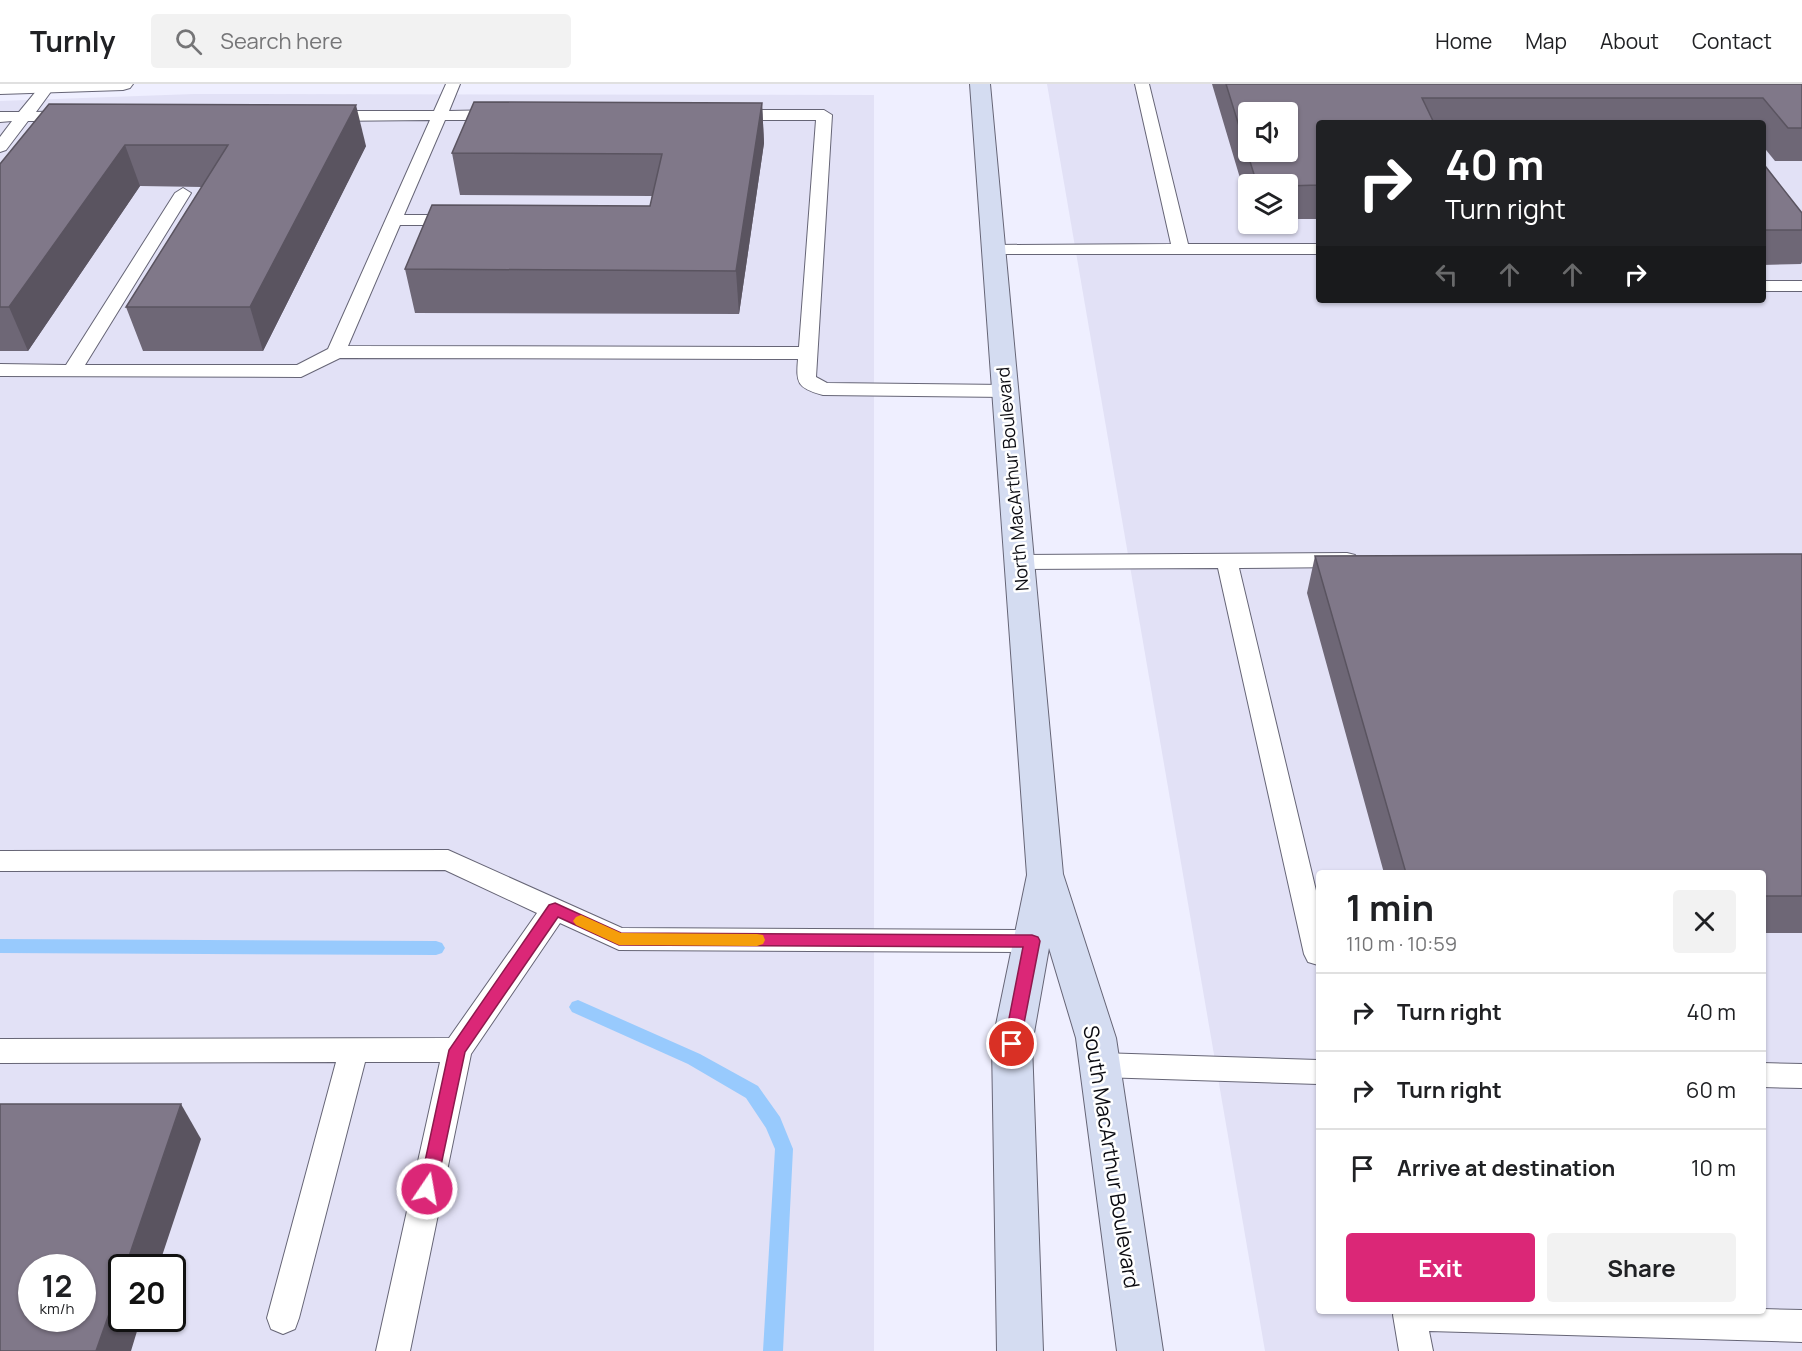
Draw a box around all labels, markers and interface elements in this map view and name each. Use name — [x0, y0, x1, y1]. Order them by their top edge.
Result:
search box — [151, 14, 571, 68]
text: Turnly — [30, 22, 115, 60]
icon: search — [172, 25, 205, 58]
text: Search here — [220, 26, 343, 56]
text: Home — [1435, 27, 1492, 55]
text: Map — [1525, 27, 1567, 55]
text: About — [1600, 27, 1659, 55]
text: Contact — [1692, 27, 1772, 55]
map controls — [1238, 102, 1298, 234]
button: sound — [1238, 102, 1298, 162]
text: 40 m — [1445, 135, 1544, 193]
icon: right — [1346, 144, 1424, 222]
button: layers — [1238, 174, 1298, 234]
text: Turn right — [1445, 190, 1566, 227]
icon: left — [1430, 258, 1463, 291]
icon: ahead — [1493, 258, 1526, 291]
icon: ahead — [1556, 258, 1589, 291]
icon: right — [1619, 258, 1652, 291]
street label: North MacArthur Boulevard — [990, 366, 1034, 592]
text: 1 min — [1346, 883, 1434, 932]
button: close — [1673, 890, 1736, 953]
text: 110 m · 10:59 — [1346, 930, 1457, 957]
icon: right — [1346, 996, 1379, 1029]
text: Turn right — [1397, 997, 1502, 1027]
text: 40 m — [1687, 997, 1736, 1027]
pin — [986, 1018, 1037, 1069]
street label: South MacArthur Boulevard — [1077, 1023, 1147, 1290]
icon: arrive — [995, 1027, 1028, 1060]
icon: right — [1346, 1074, 1379, 1107]
text: Turn right — [1397, 1075, 1502, 1105]
text: 60 m — [1686, 1075, 1736, 1105]
icon: arrive — [1346, 1152, 1379, 1185]
text: Arrive at destination — [1397, 1153, 1615, 1183]
text: 10 m — [1691, 1153, 1736, 1183]
position arrow — [395, 1157, 459, 1221]
button: Exit — [1346, 1233, 1535, 1302]
button: Share — [1547, 1233, 1736, 1302]
speed limit sign: 20 — [108, 1254, 186, 1332]
text: 12 — [41, 1265, 73, 1306]
text: km/h — [40, 1298, 74, 1319]

